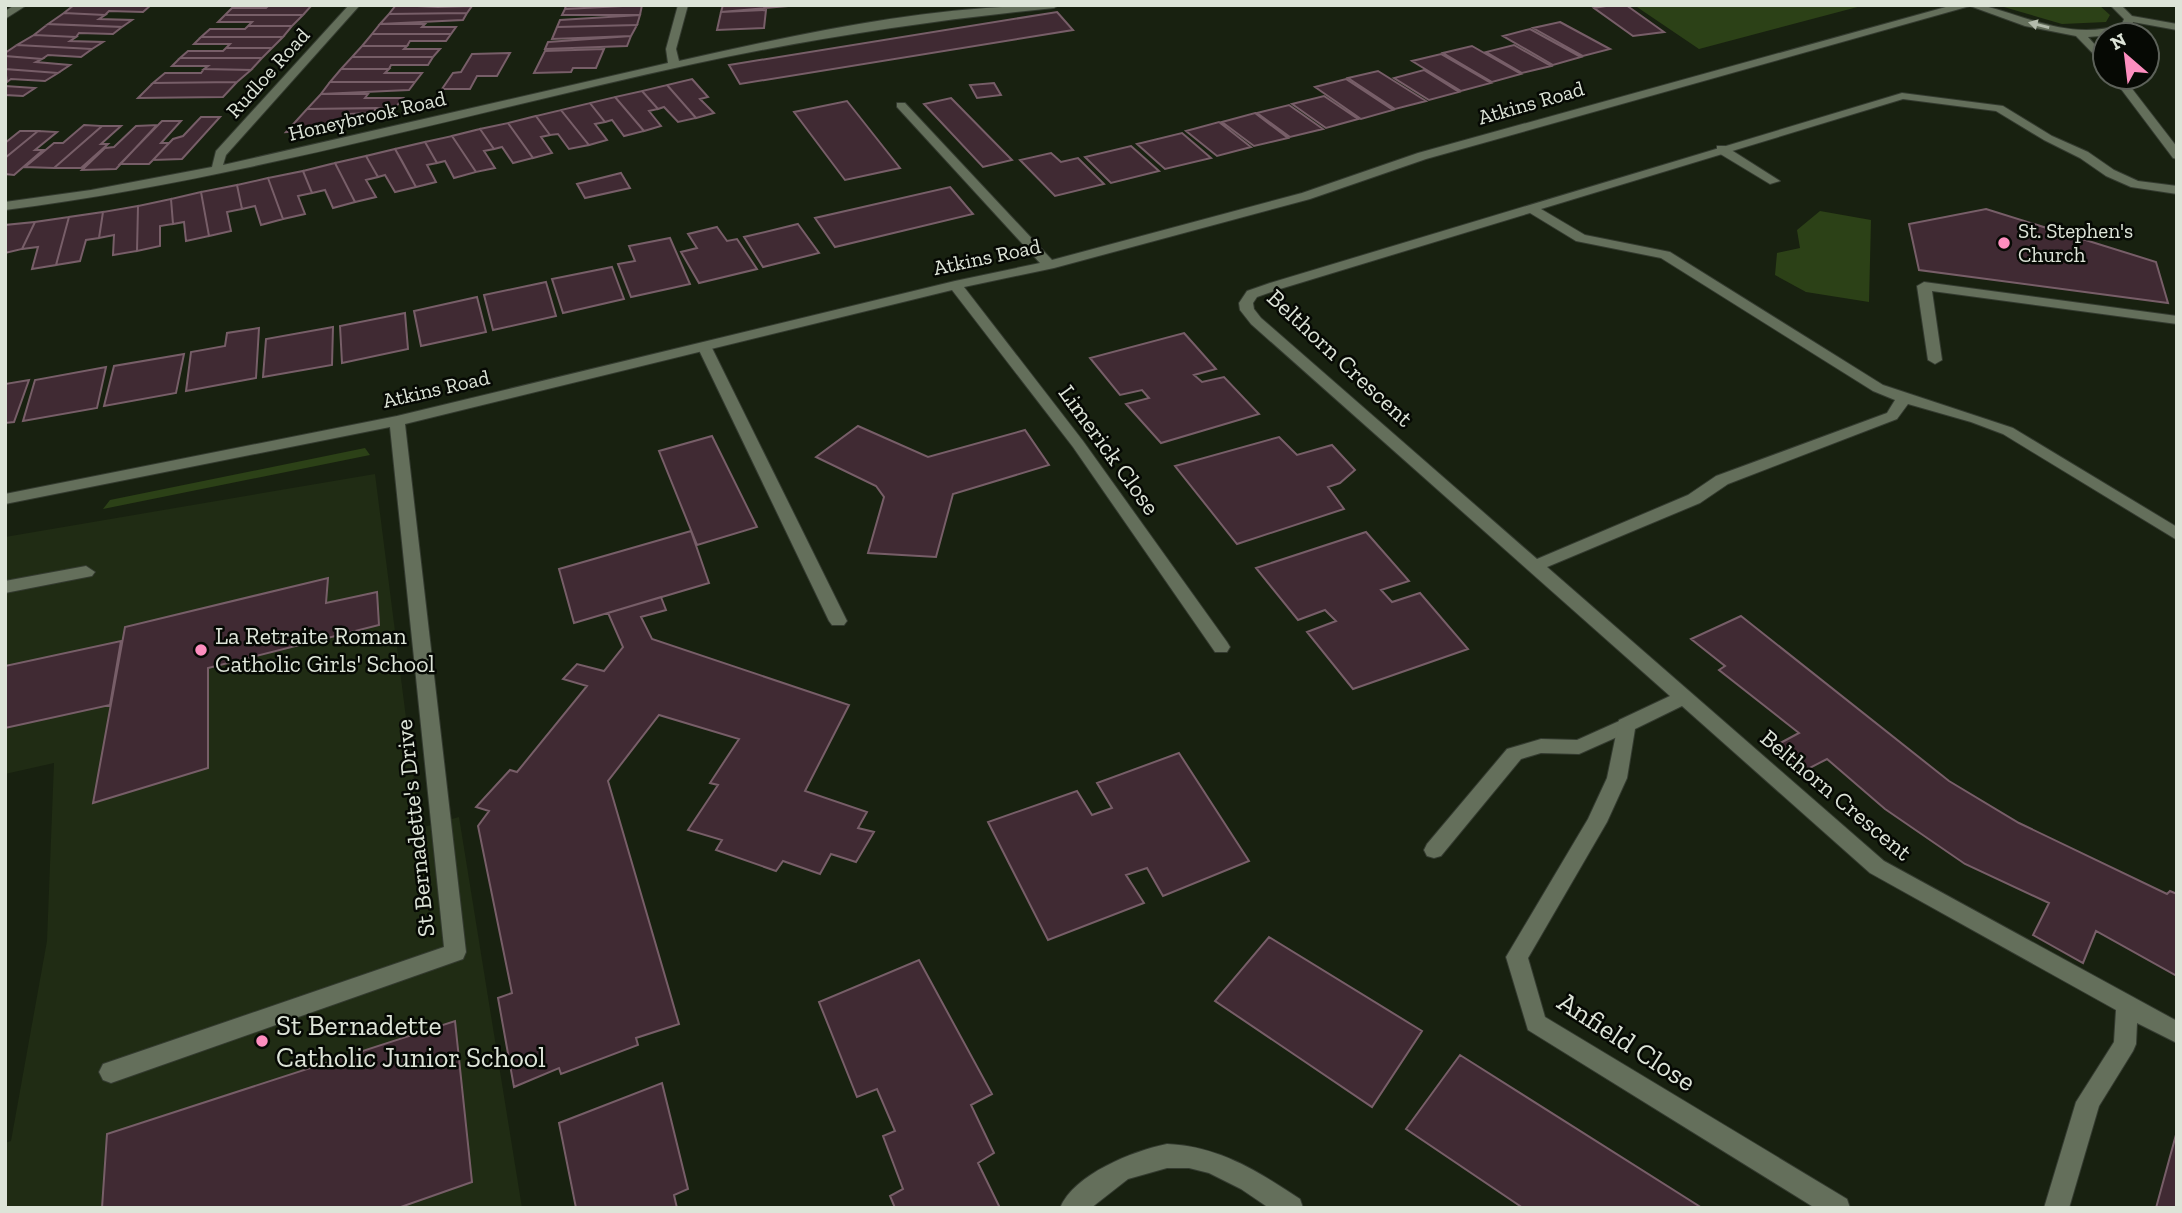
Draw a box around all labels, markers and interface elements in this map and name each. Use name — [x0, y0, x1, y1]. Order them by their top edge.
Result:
one-way arrow — [2028, 19, 2050, 30]
north arrow — [2091, 21, 2161, 91]
street label: Rudloe Road — [221, 22, 315, 123]
text: N — [2106, 28, 2130, 55]
street label: Atkins Road — [1475, 75, 1587, 130]
street label: Honeybrook Road — [286, 85, 449, 146]
place label: St. Stephen's Church — [2018, 218, 2133, 267]
street label: Atkins Road — [931, 233, 1043, 280]
marker: St. Stephen's Church — [1996, 235, 2012, 251]
street label: Belthorn Crescent — [1262, 283, 1419, 433]
street label: Atkins Road — [380, 364, 492, 413]
street label: Limerick Close — [1053, 379, 1166, 520]
place label: La Retraite Roman Catholic Girls' School — [215, 621, 435, 678]
marker: La Retraite Roman Catholic Girls' School — [193, 642, 209, 658]
street label: St Bernadette's Drive — [389, 718, 440, 938]
street label: Belthorn Crescent — [1755, 723, 1918, 866]
street label: Anfield Close — [1552, 985, 1702, 1098]
place label: St Bernadette Catholic Junior School — [276, 1009, 546, 1074]
marker: St Bernadette Catholic Junior School — [254, 1033, 270, 1049]

